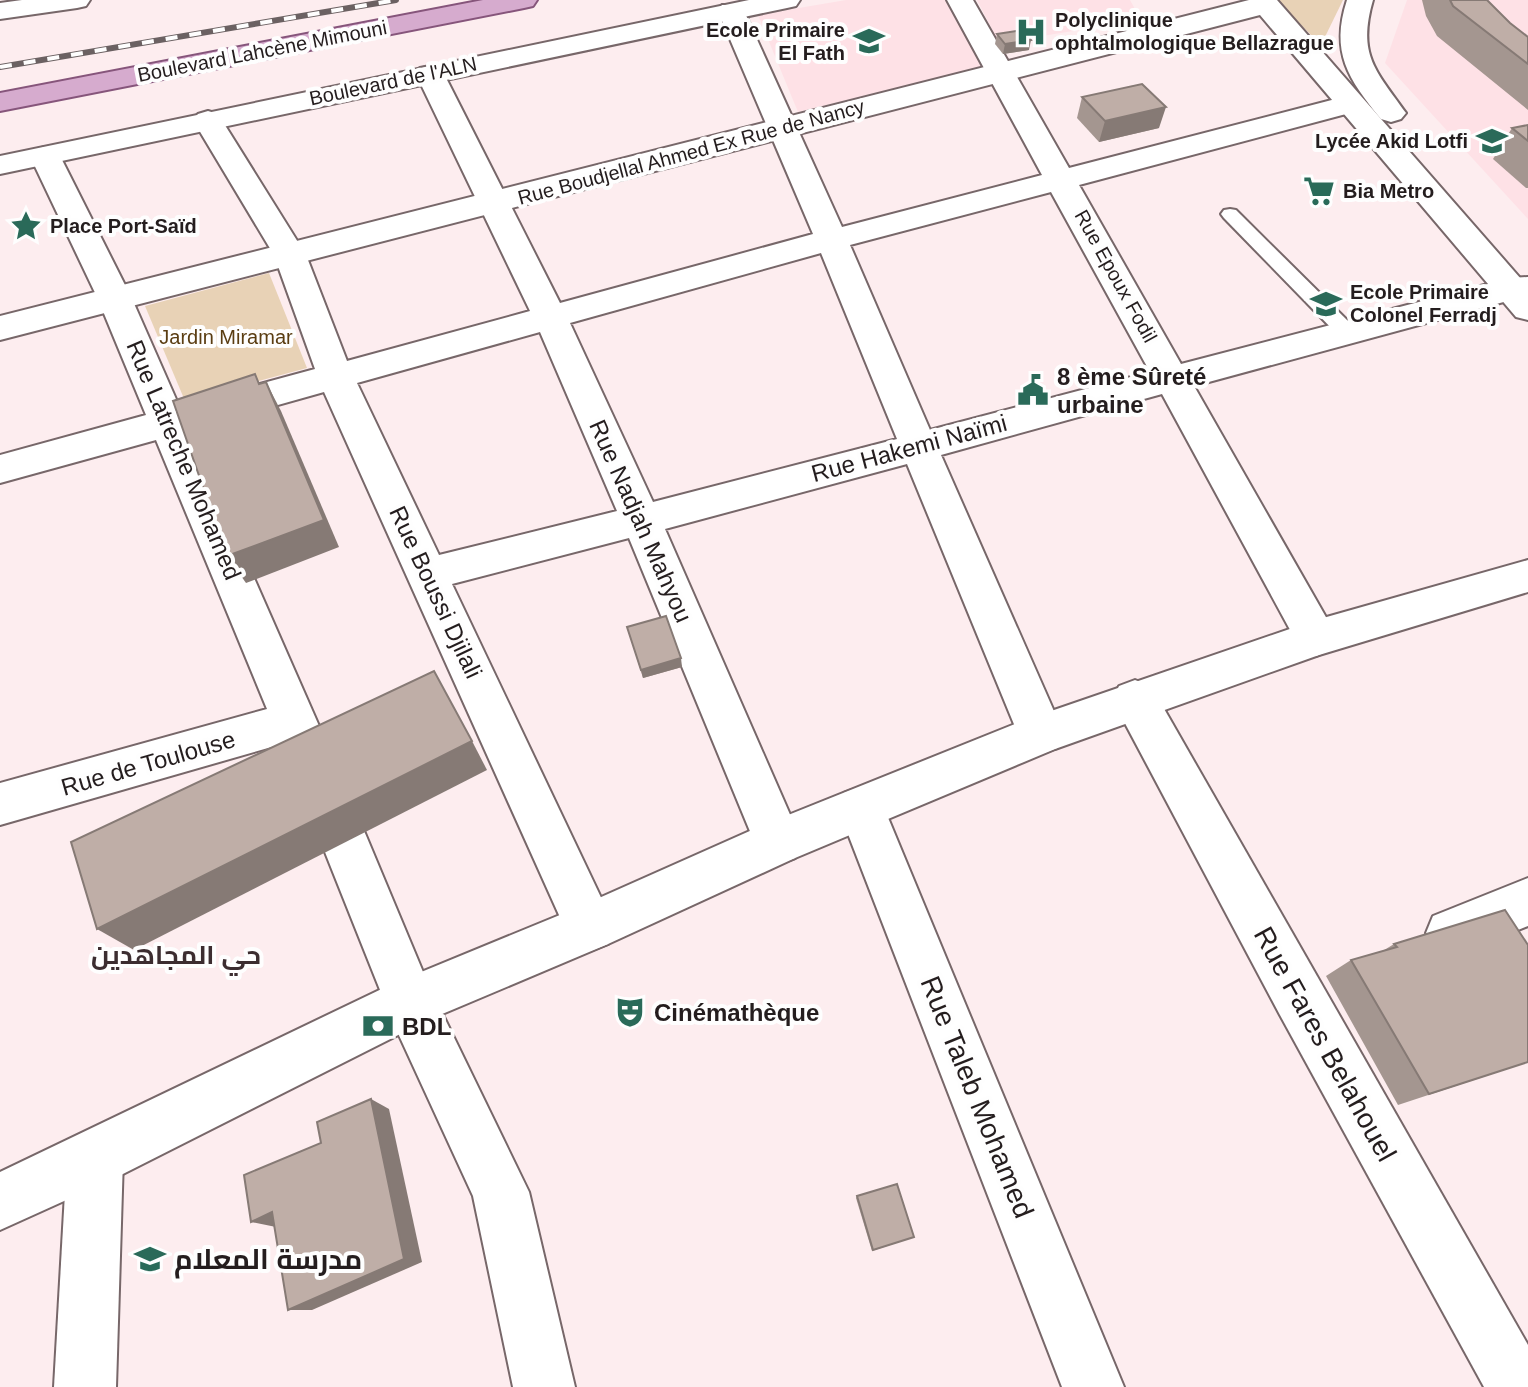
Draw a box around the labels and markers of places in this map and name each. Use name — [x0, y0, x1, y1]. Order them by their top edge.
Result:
place label: Polyclinique ophtalmologique Bellazrague — [1055, 9, 1334, 54]
hospital icon: Polyclinique ophtalmologique Bellazrague — [1014, 15, 1048, 49]
place label: Ecole Primaire El Fath — [706, 19, 845, 64]
school or university icon: Ecole Primaire El Fath — [852, 24, 886, 58]
school or university icon: Lycée Akid Lotfi — [1475, 124, 1509, 158]
place label: Lycée Akid Lotfi — [1315, 130, 1468, 152]
supermarket icon: Bia Metro — [1302, 174, 1336, 208]
place label: Bia Metro — [1343, 180, 1434, 202]
place icon: Place Port-Saïd — [9, 209, 43, 243]
place label: Place Port-Saïd — [50, 215, 197, 237]
place label: Ecole Primaire Colonel Ferradj — [1350, 281, 1497, 326]
school or university icon: Ecole Primaire Colonel Ferradj — [1309, 287, 1343, 321]
place label: 8 ème Sûreté urbaine — [1057, 363, 1206, 418]
public building icon: 8 ème Sûreté urbaine — [1016, 373, 1050, 407]
theatre icon: Cinémathèque — [613, 995, 647, 1029]
place label: Cinémathèque — [654, 999, 819, 1026]
bank icon: BDL — [361, 1009, 395, 1043]
place label: BDL — [402, 1013, 451, 1040]
school or university icon: مدرسة المعلام — [133, 1242, 167, 1276]
place label: مدرسة المعلام — [174, 1244, 362, 1279]

